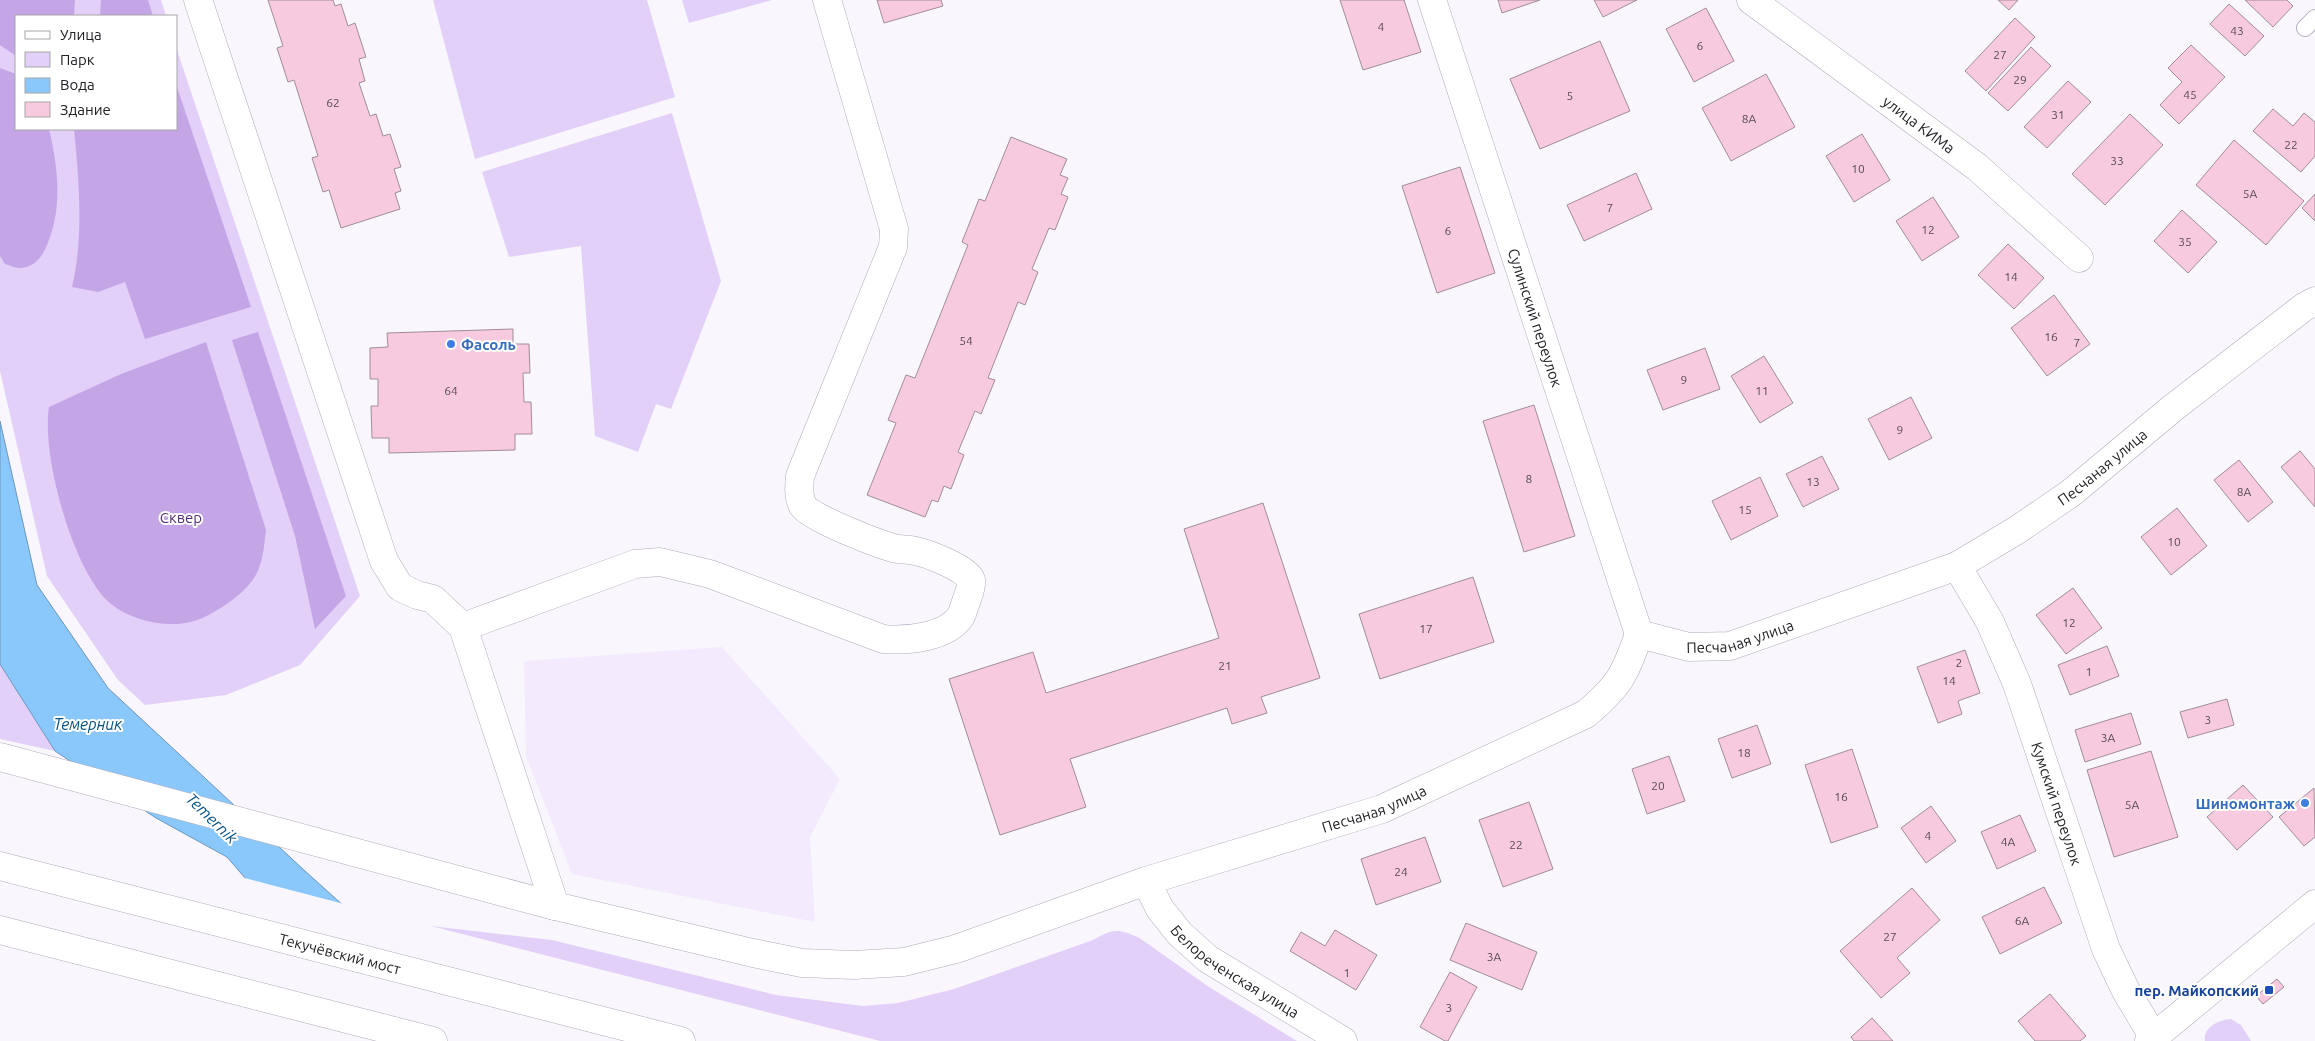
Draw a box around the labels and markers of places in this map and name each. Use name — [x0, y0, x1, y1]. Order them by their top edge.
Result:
place label: Фасоль — [461, 336, 516, 353]
marker: Фасоль — [445, 338, 457, 350]
place label: Шиномонтаж — [2196, 795, 2296, 812]
marker: Шиномонтаж — [2299, 797, 2311, 809]
place label: пер. Майкопский — [2135, 982, 2259, 999]
marker: пер. Майкопский — [2263, 984, 2275, 996]

